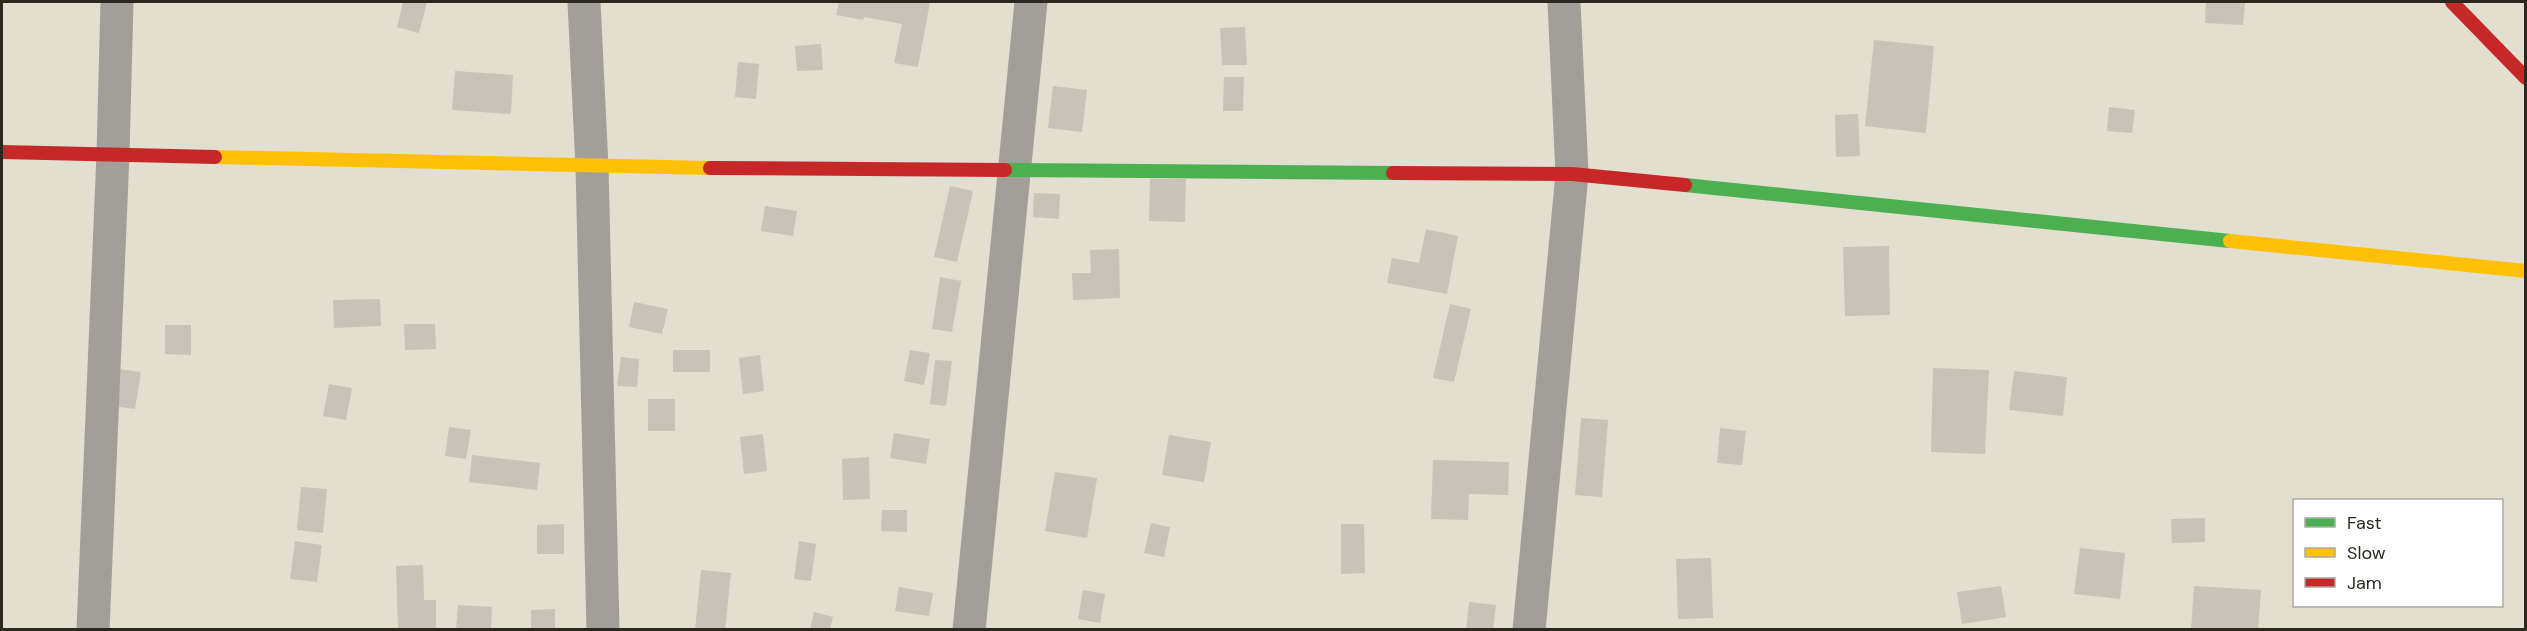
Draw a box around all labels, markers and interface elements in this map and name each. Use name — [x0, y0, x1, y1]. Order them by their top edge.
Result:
legend — [2293, 499, 2503, 607]
text: Fast — [2347, 511, 2382, 535]
text: Slow — [2347, 541, 2386, 565]
text: Jam — [2347, 571, 2382, 595]

